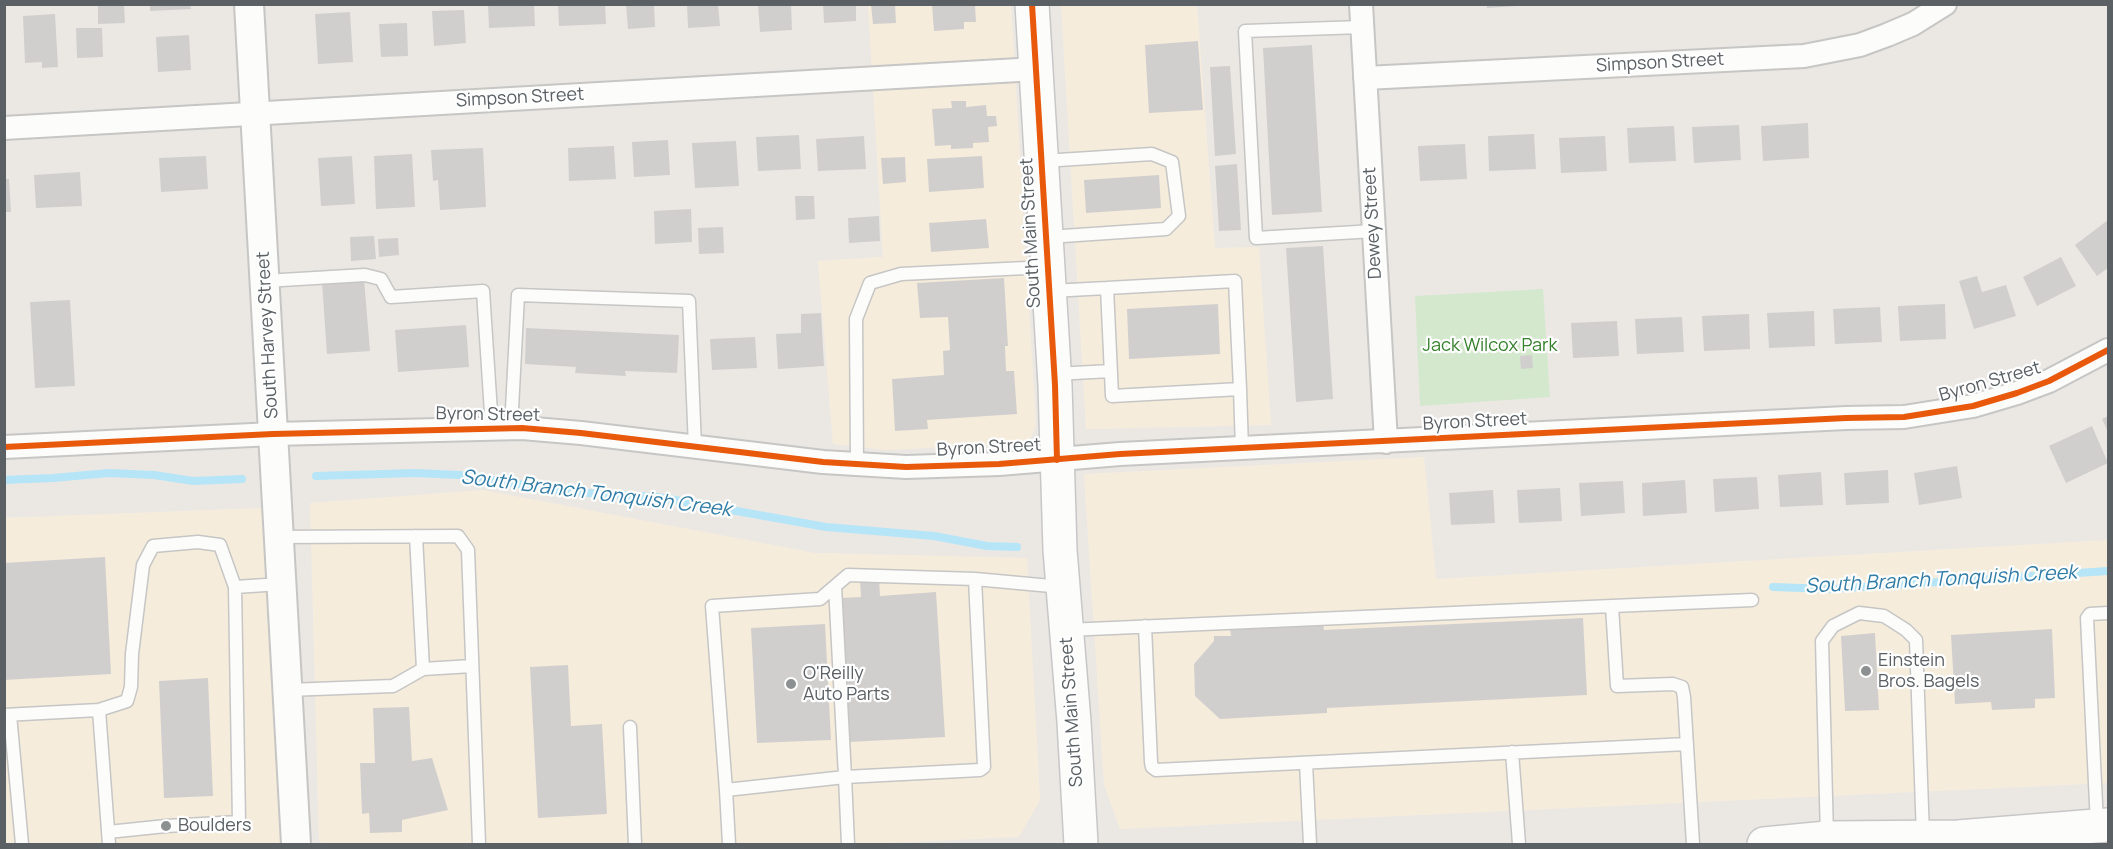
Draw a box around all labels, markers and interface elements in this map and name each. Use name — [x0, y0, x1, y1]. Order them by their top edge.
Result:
street label: Simpson Street — [1595, 49, 1725, 77]
street label: Simpson Street — [455, 84, 585, 112]
street label: South Main Street — [1016, 157, 1046, 309]
street label: Dewey Street — [1359, 167, 1387, 279]
street label: South Harvey Street — [253, 251, 283, 419]
park label: Jack Wilcox Park — [1423, 335, 1557, 357]
street label: Byron Street — [1937, 357, 2043, 407]
street label: Byron Street — [435, 403, 541, 427]
street label: Byron Street — [1422, 408, 1528, 436]
street label: Byron Street — [936, 434, 1042, 462]
water label: South Branch Tonquish Creek — [459, 465, 733, 523]
water label: South Branch Tonquish Creek — [1804, 561, 2078, 599]
street label: South Main Street — [1056, 636, 1088, 788]
place label: Einstein Bros. Bagels — [1878, 650, 1979, 692]
place label: O'Reilly Auto Parts — [803, 663, 890, 706]
marker: Einstein Bros. Bagels — [1859, 664, 1873, 678]
marker: O'Reilly Auto Parts — [784, 677, 798, 691]
place label: Boulders — [178, 815, 251, 837]
marker: Boulders — [159, 819, 173, 833]

